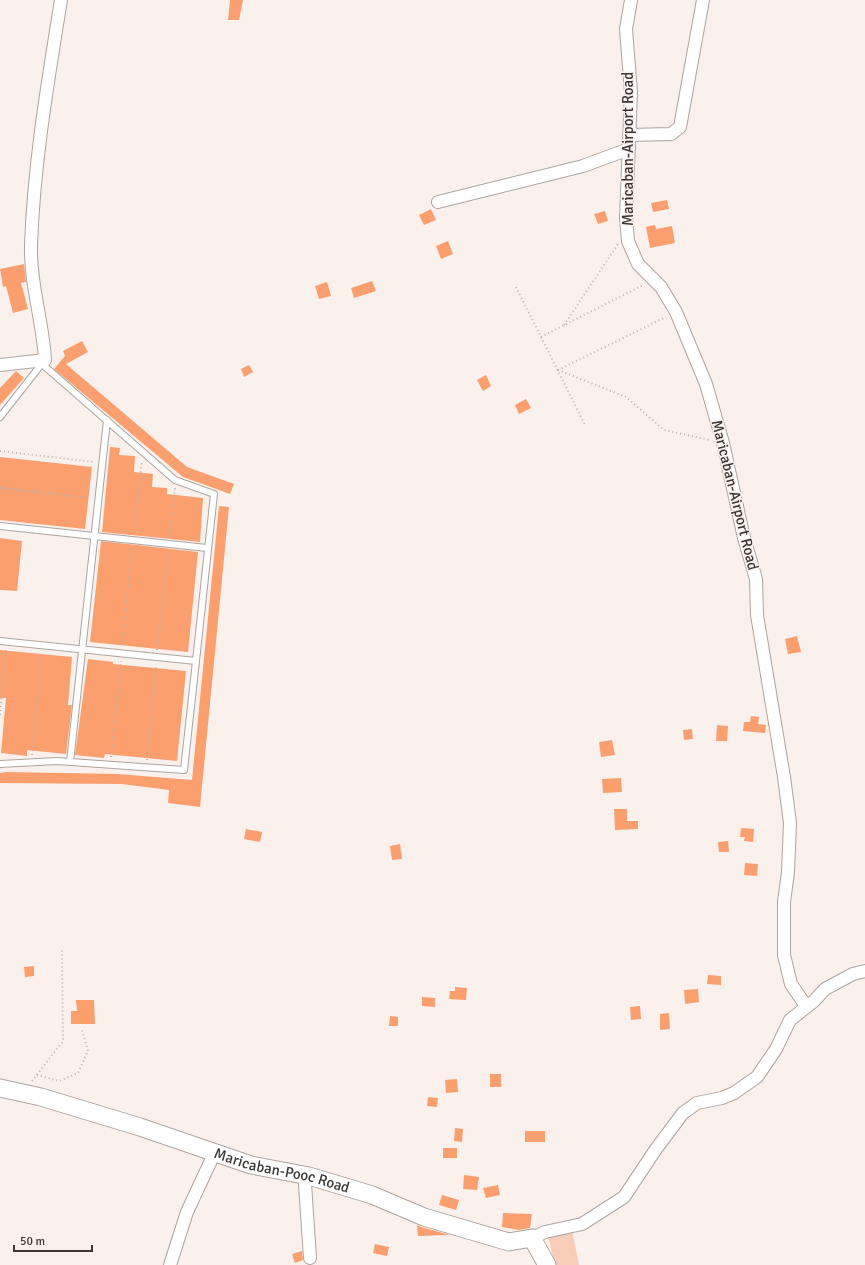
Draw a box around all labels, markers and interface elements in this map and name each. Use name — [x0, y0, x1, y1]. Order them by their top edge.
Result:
street label: Maricaban-Airport Road — [619, 72, 637, 226]
street label: Maricaban-Airport Road — [708, 418, 762, 572]
street label: Maricaban-Pooc Road — [212, 1144, 352, 1197]
scale bar — [14, 1227, 92, 1253]
text: 50 m — [20, 1234, 45, 1249]

